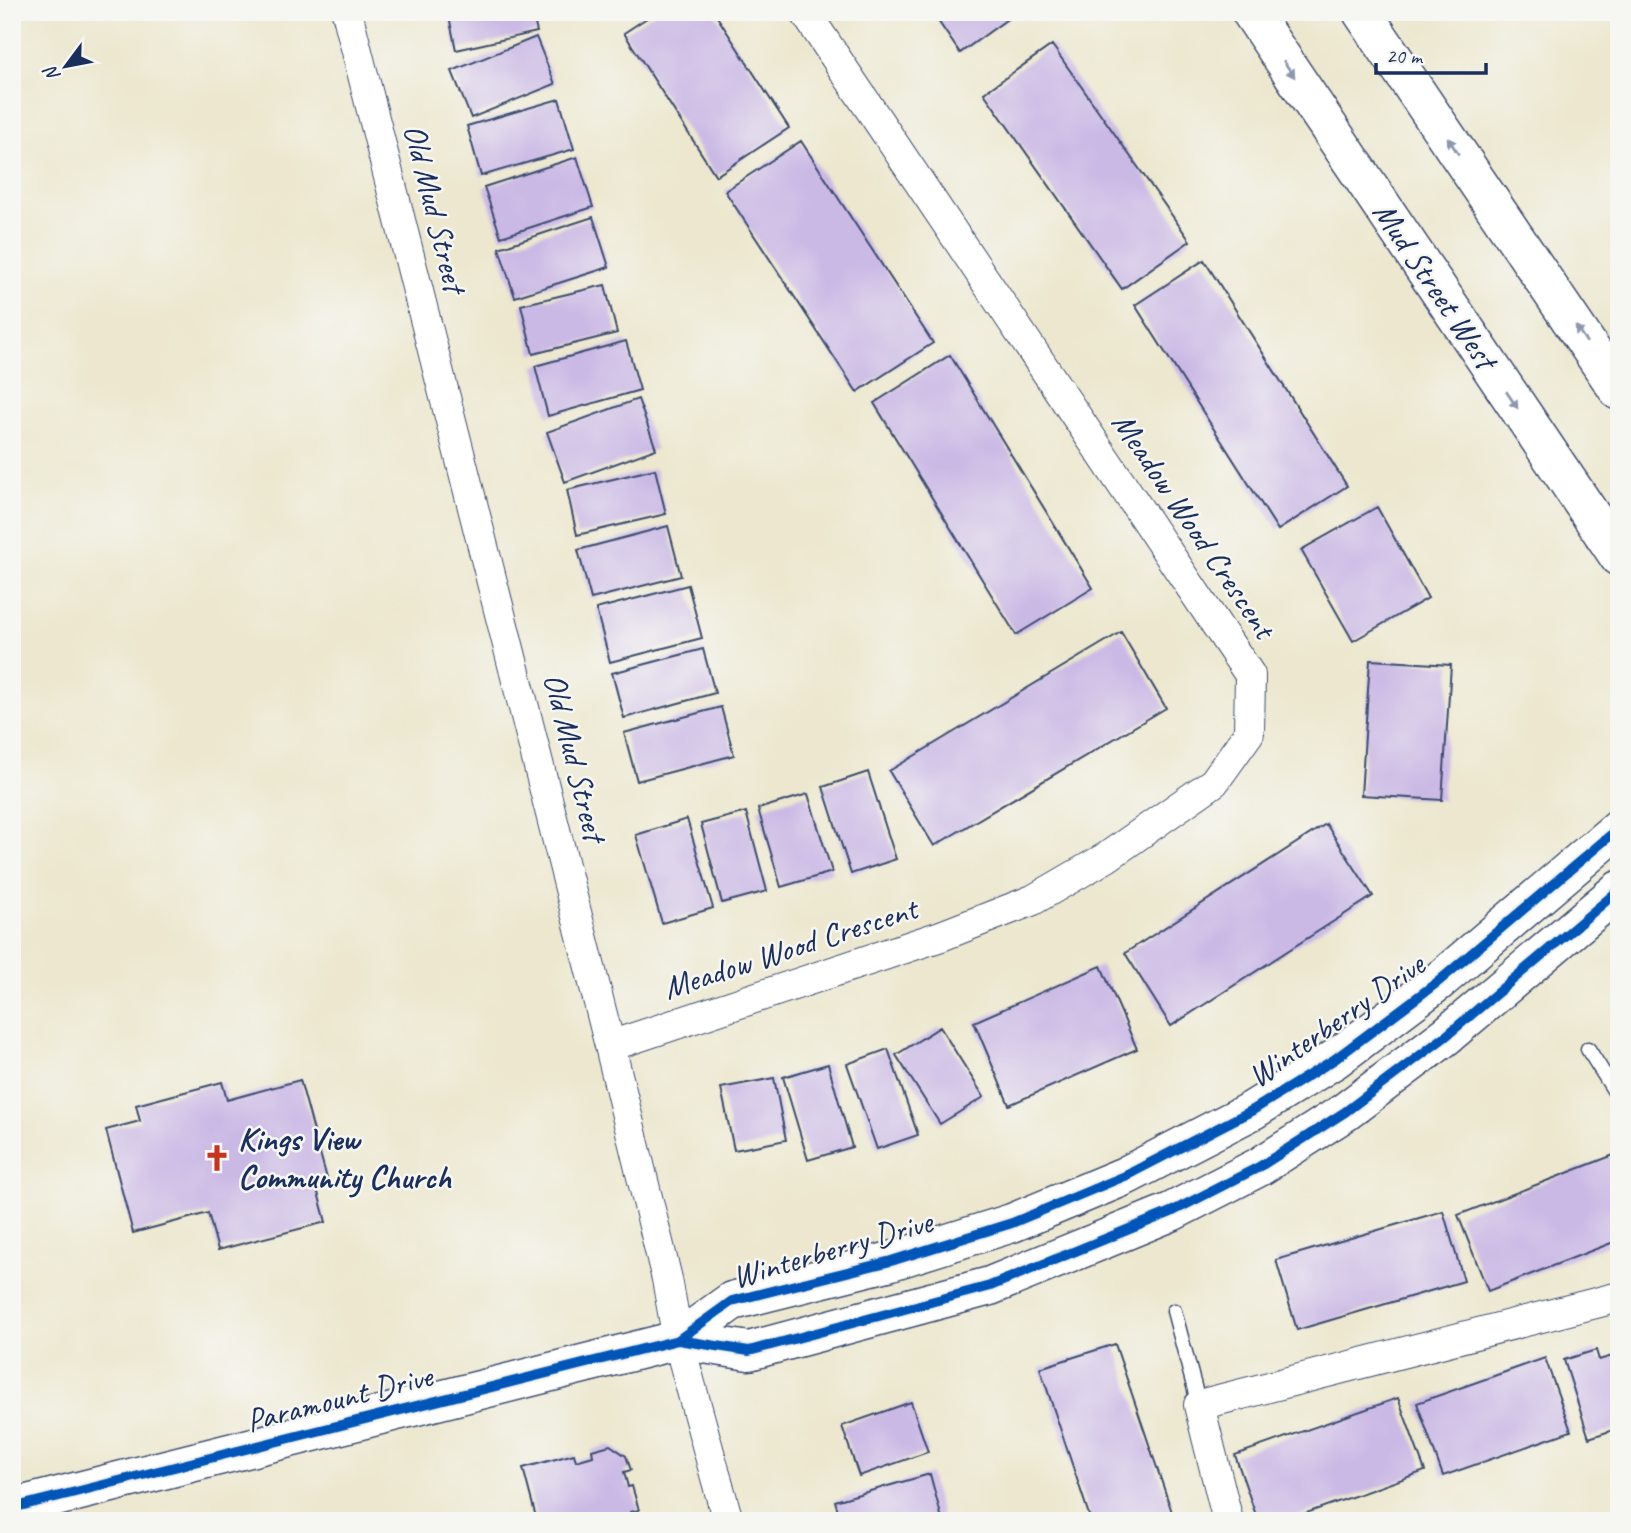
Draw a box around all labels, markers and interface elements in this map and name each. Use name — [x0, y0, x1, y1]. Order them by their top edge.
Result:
north arrow — [32, 32, 102, 102]
scale bar — [1376, 32, 1486, 76]
text: 20 m — [1386, 43, 1424, 69]
one-way arrow — [1283, 59, 1296, 79]
text: N — [37, 60, 66, 86]
street label: Old Mud Street — [394, 120, 477, 300]
one-way arrow — [1446, 137, 1460, 155]
street label: Mud Street West — [1364, 193, 1509, 380]
one-way arrow — [1574, 324, 1587, 344]
one-way arrow — [1506, 390, 1519, 410]
street label: Meadow Wood Crescent — [1103, 404, 1287, 649]
street label: Old Mud Street — [534, 669, 617, 849]
street label: Meadow Wood Crescent — [658, 886, 925, 1009]
street label: Winterberry Drive — [1240, 942, 1434, 1096]
place label: Kings View Community Church — [238, 1118, 452, 1198]
church icon: Kings View Community Church — [202, 1143, 232, 1173]
street label: Winterberry Drive — [727, 1200, 939, 1298]
street label: Paramount Drive — [242, 1354, 439, 1441]

